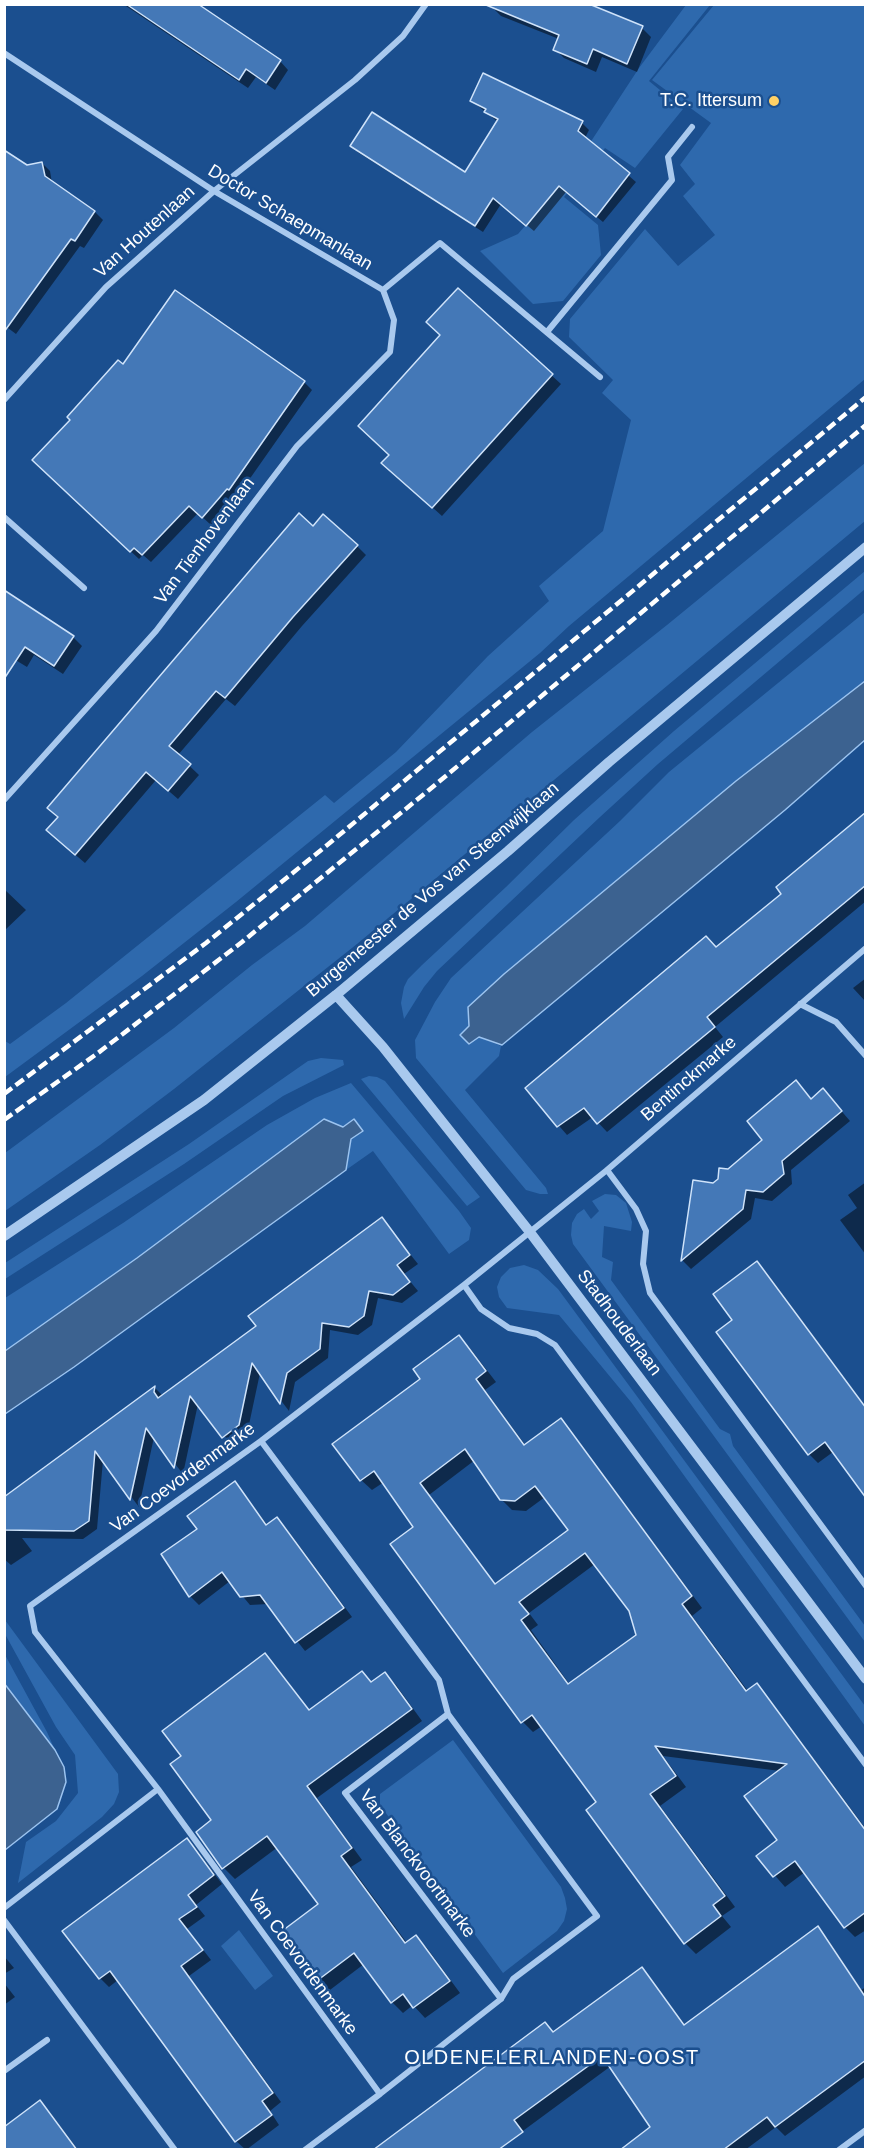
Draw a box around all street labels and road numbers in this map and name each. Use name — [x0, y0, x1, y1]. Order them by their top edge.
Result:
street label: Doctor Schaepmanlaan — [204, 160, 376, 276]
street label: Van Houtenlaan — [90, 181, 200, 283]
street label: Van Tienhovenlaan — [150, 473, 260, 609]
street label: Burgemeester de Vos van Steenwijklaan — [302, 778, 564, 1002]
street label: Bentinckmarke — [637, 1032, 741, 1126]
street label: Stadhouderlaan — [572, 1266, 666, 1380]
street label: Van Coevordenmarke — [106, 1418, 260, 1538]
street label: Van Blanckvoortmarke — [354, 1786, 480, 1942]
street label: Van Coevordenmarke — [242, 1886, 362, 2040]

